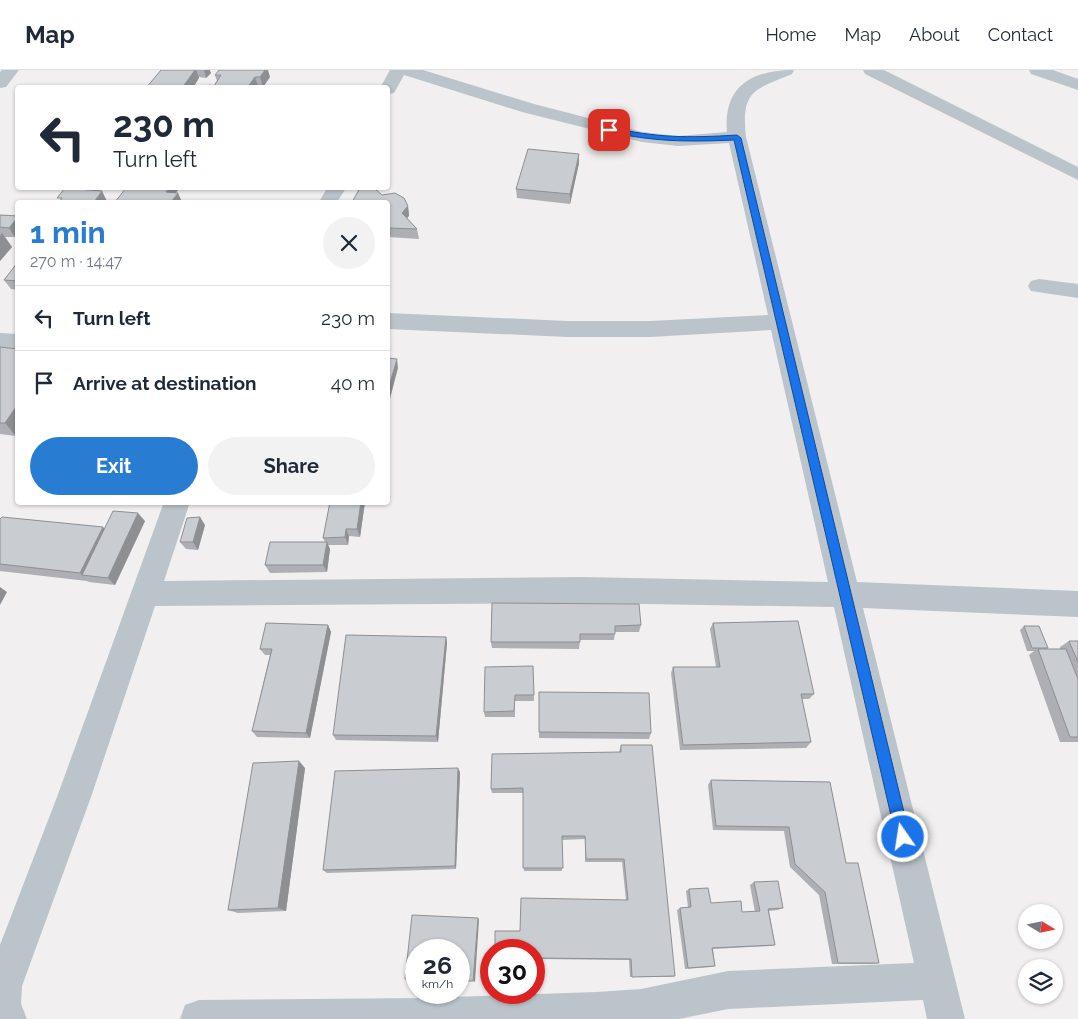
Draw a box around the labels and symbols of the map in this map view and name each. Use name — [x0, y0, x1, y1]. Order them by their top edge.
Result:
pin — [588, 109, 630, 151]
position arrow — [876, 810, 928, 862]
north arrow — [1018, 904, 1062, 949]
speed limit sign: 30 — [480, 939, 545, 1004]

